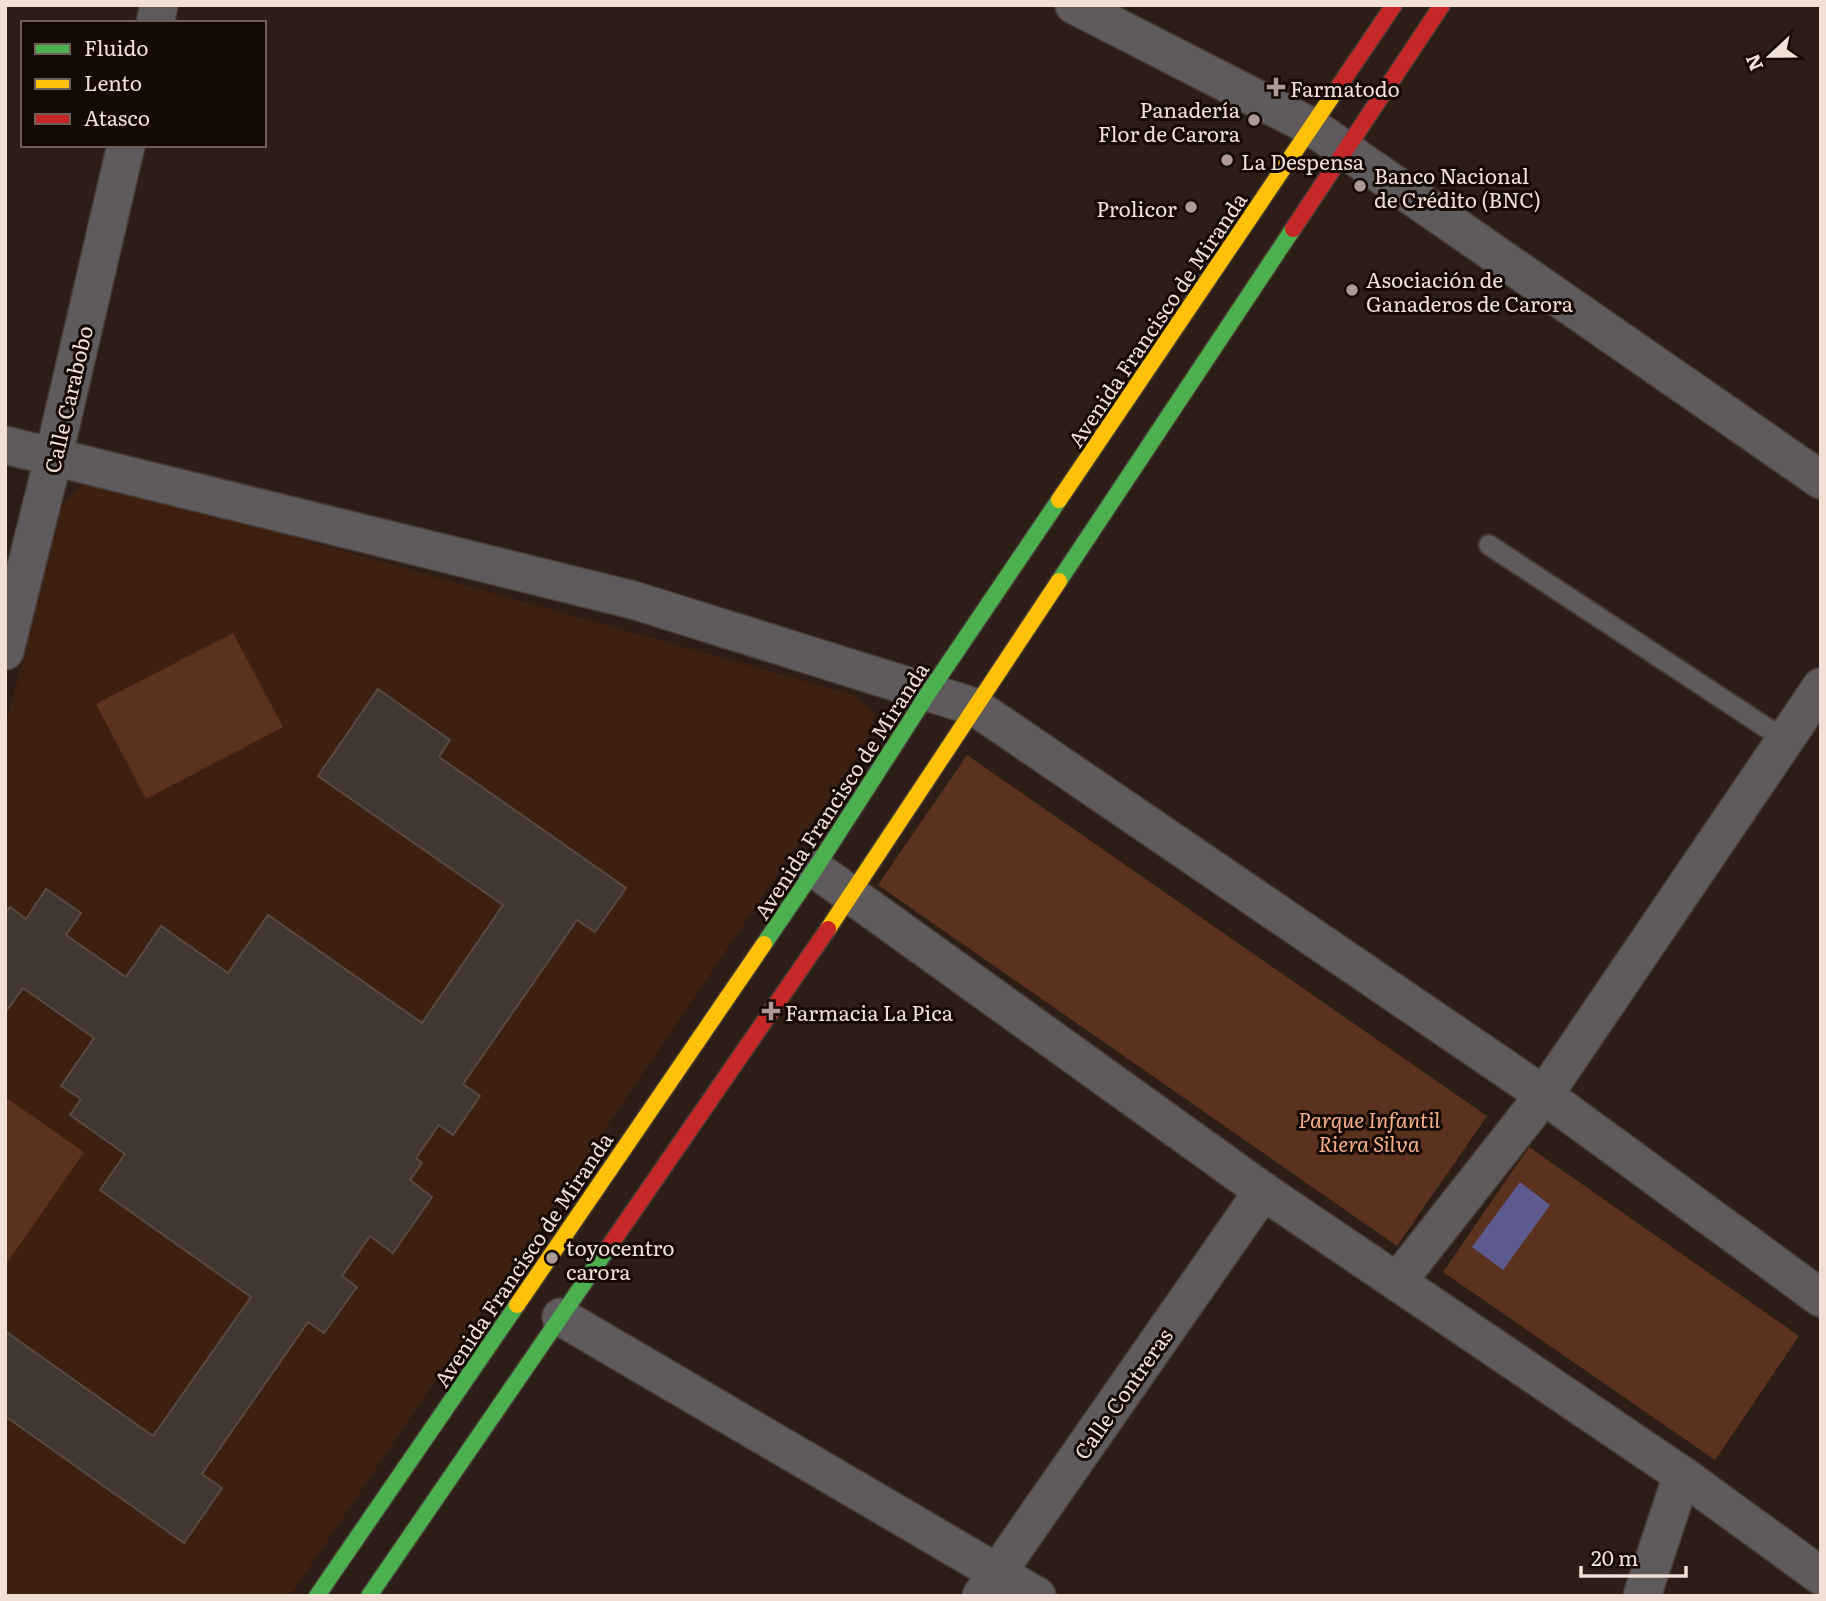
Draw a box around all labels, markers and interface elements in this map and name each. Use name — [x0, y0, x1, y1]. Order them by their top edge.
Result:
legend — [21, 21, 266, 147]
north arrow — [1735, 21, 1805, 91]
text: Fluido — [84, 31, 148, 62]
text: N — [1737, 50, 1769, 75]
text: Lento — [84, 66, 142, 97]
place label: Farmatodo — [1290, 72, 1400, 103]
marker: Farmatodo — [1268, 79, 1284, 95]
place label: Panadería Flor de Carora — [1098, 93, 1241, 148]
text: Atasco — [84, 101, 150, 132]
marker: Panadería Flor de Carora — [1246, 112, 1262, 128]
place label: La Despensa — [1241, 145, 1365, 176]
marker: La Despensa — [1219, 152, 1235, 168]
place label: Banco Nacional de Crédito (BNC) — [1374, 159, 1541, 214]
marker: Banco Nacional de Crédito (BNC) — [1352, 178, 1368, 194]
street label: Avenida Francisco de Miranda — [1059, 185, 1253, 452]
place label: Prolicor — [1096, 192, 1177, 223]
marker: Prolicor — [1183, 199, 1199, 215]
place label: Asociación de Ganaderos de Carora — [1366, 263, 1574, 318]
marker: Asociación de Ganaderos de Carora — [1344, 282, 1360, 298]
street label: Calle Carabobo — [35, 322, 99, 476]
street label: Avenida Francisco de Miranda — [745, 655, 935, 925]
place label: Farmacia La Pica — [785, 996, 954, 1027]
marker: Farmacia La Pica — [763, 1003, 779, 1019]
park label: Parque Infantil Riera Silva — [1298, 1103, 1440, 1158]
street label: Avenida Francisco de Miranda — [425, 1125, 619, 1392]
place label: toyocentro carora — [566, 1231, 675, 1286]
marker: toyocentro carora — [544, 1250, 560, 1266]
street label: Calle Contreras — [1065, 1321, 1179, 1465]
scale bar — [1581, 1534, 1686, 1578]
text: 20 m — [1591, 1541, 1638, 1572]

